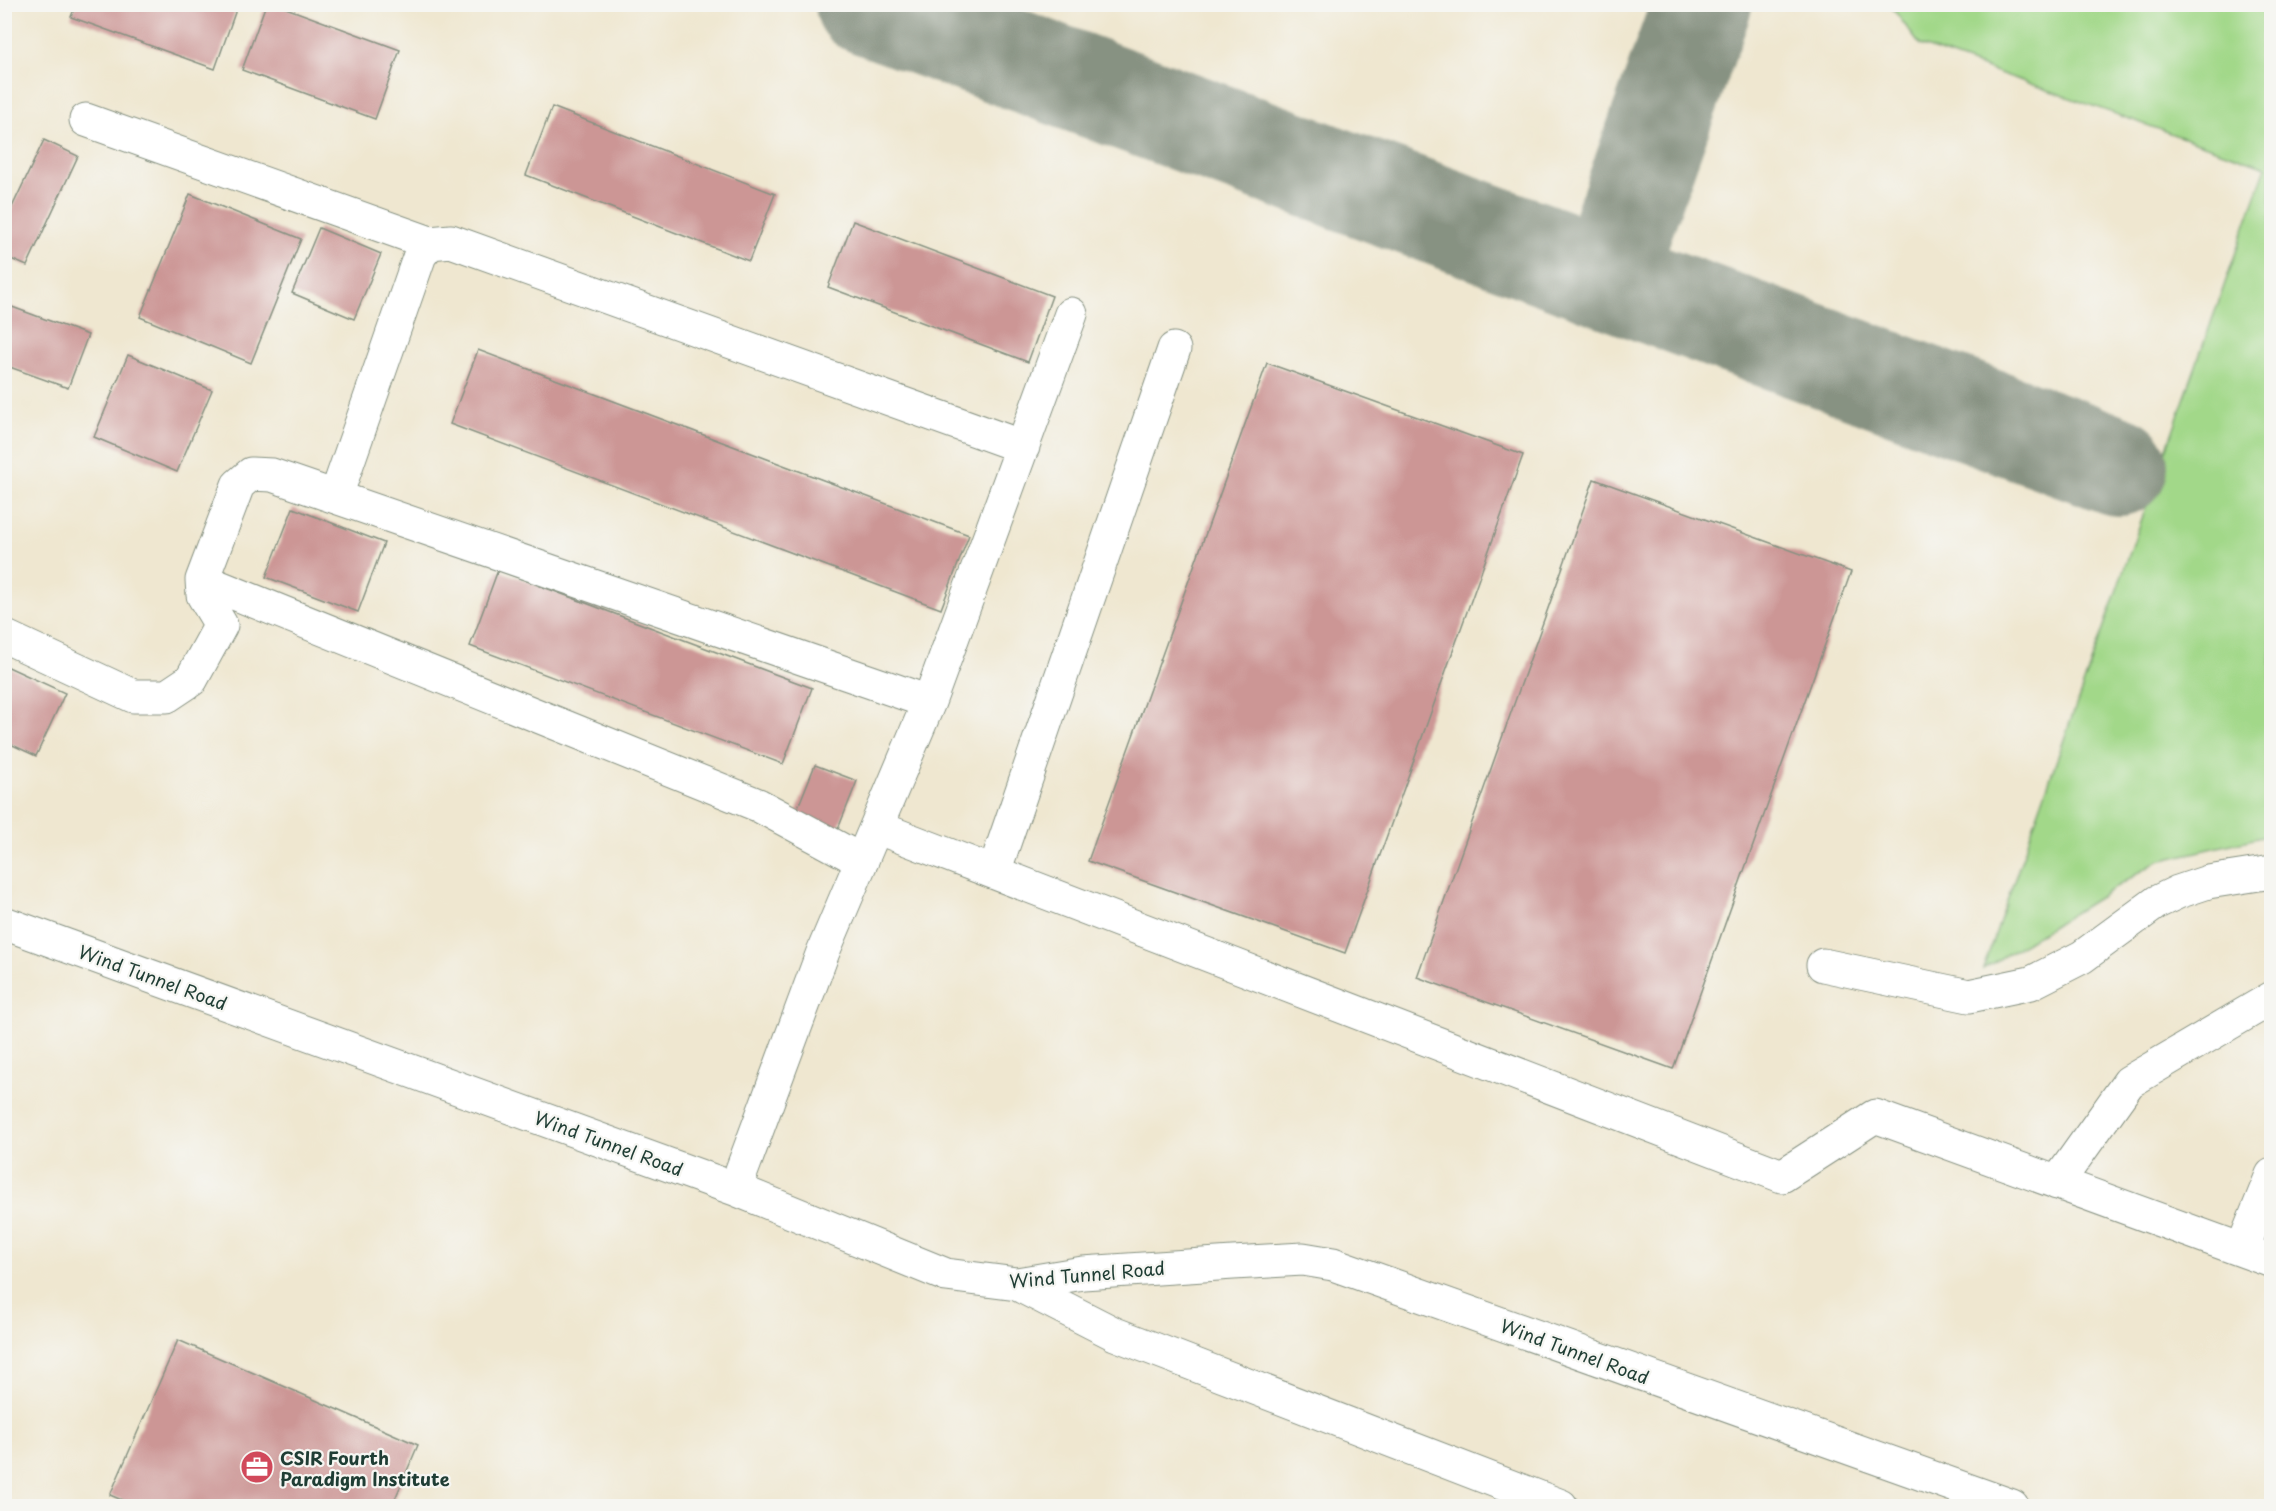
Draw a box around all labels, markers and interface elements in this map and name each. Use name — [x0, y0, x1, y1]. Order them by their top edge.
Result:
street label: Wind Tunnel Road — [75, 938, 231, 1016]
street label: Wind Tunnel Road — [531, 1104, 687, 1182]
street label: Wind Tunnel Road — [1008, 1254, 1166, 1294]
street label: Wind Tunnel Road — [1497, 1312, 1653, 1390]
place label: CSIR Fourth Paradigm Institute — [280, 1444, 450, 1492]
office icon: CSIR Fourth Paradigm Institute — [239, 1449, 275, 1485]

